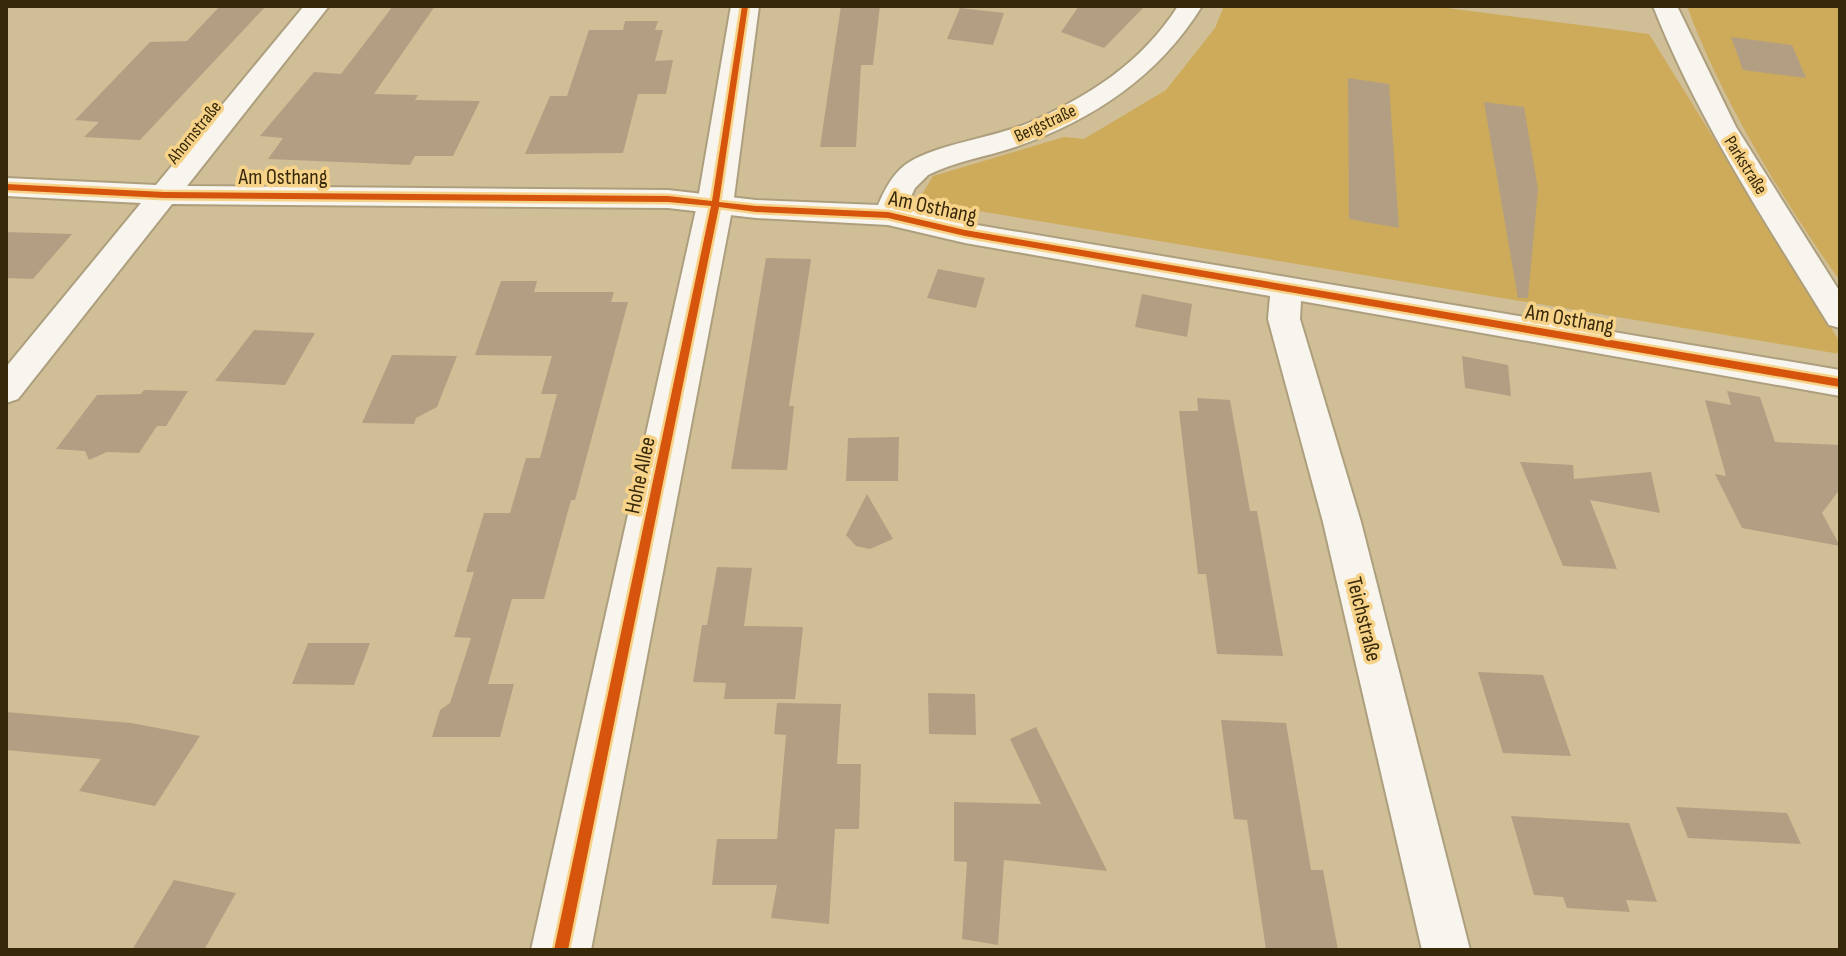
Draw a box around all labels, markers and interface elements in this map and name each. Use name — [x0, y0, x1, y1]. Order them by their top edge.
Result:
street label: Ahornstraße — [162, 97, 226, 169]
street label: Bergstraße — [1011, 100, 1079, 147]
street label: Parkstraße — [1720, 132, 1772, 198]
street label: Am Osthang — [238, 164, 328, 191]
street label: Am Osthang — [885, 185, 979, 230]
street label: Am Osthang — [1523, 298, 1616, 341]
street label: Hohe Allee — [619, 435, 662, 516]
street label: Teichstraße — [1340, 574, 1387, 664]

